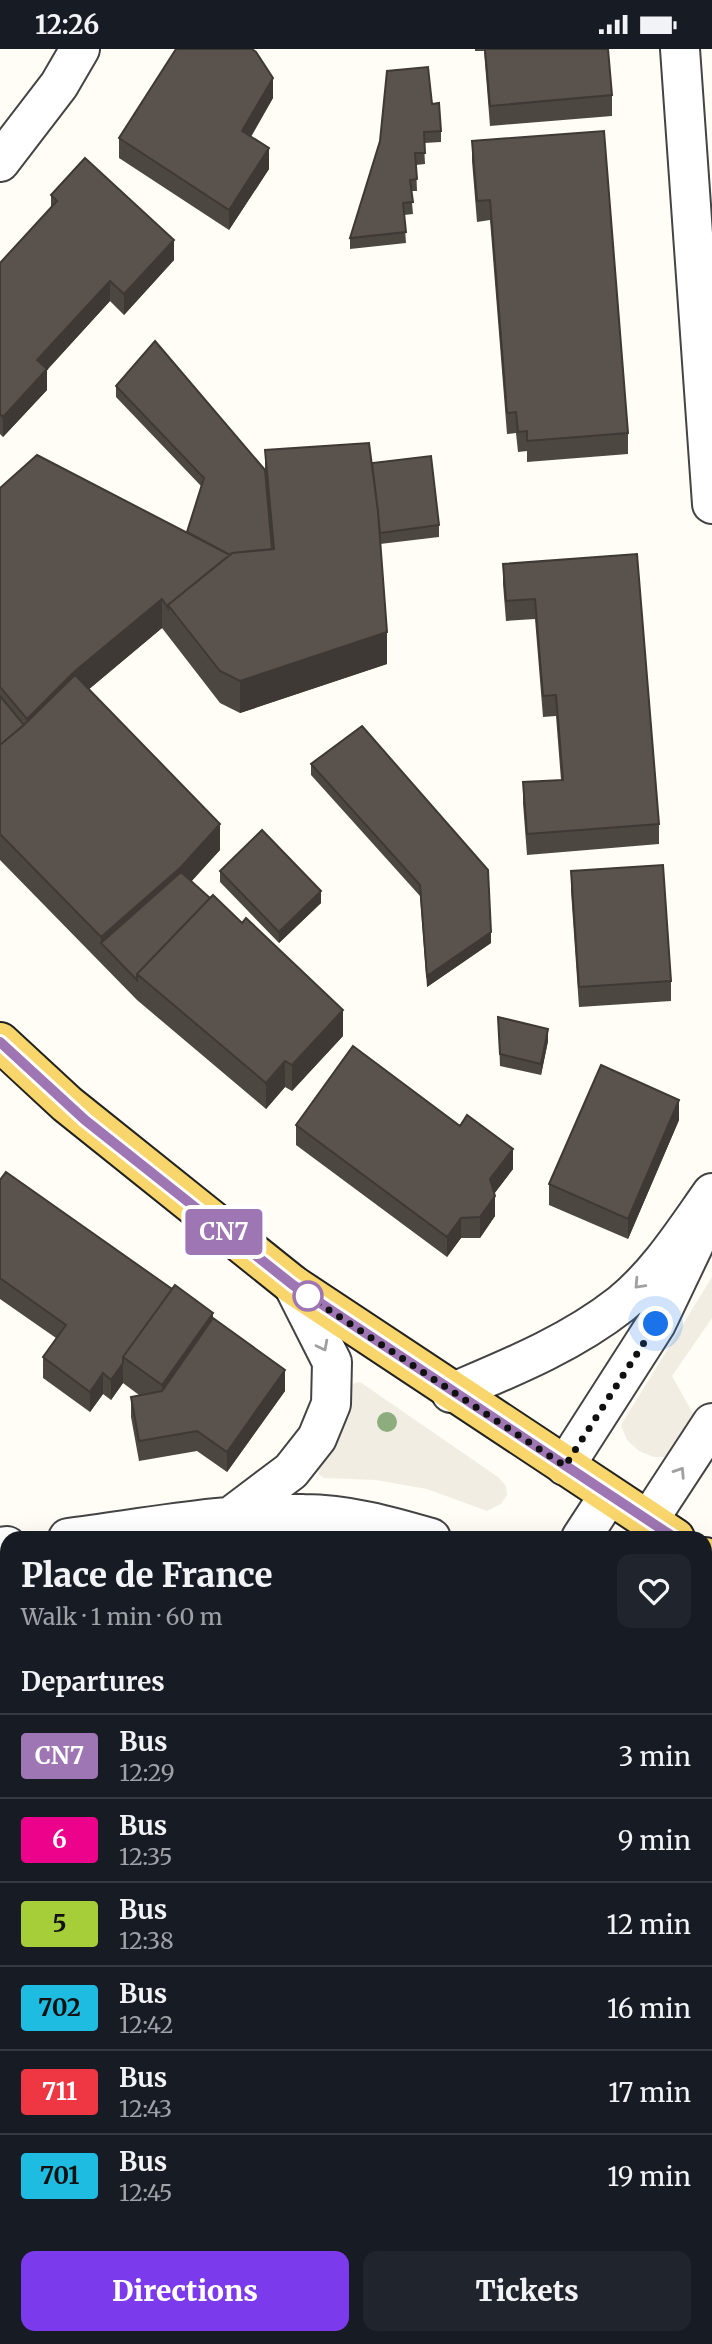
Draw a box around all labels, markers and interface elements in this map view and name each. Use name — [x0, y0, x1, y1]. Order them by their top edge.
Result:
text: 12:26 — [35, 8, 99, 41]
line badge: CN7 — [184, 1209, 264, 1255]
text: CN7 — [199, 1216, 249, 1247]
one-way arrow — [635, 1276, 648, 1289]
unlabelled marker — [293, 1281, 323, 1311]
your location — [638, 1306, 673, 1341]
one-way arrow — [315, 1339, 329, 1351]
one-way arrow — [672, 1466, 685, 1479]
button: heart — [617, 1554, 691, 1628]
text: Place de France — [21, 1555, 273, 1596]
text: Walk · 1 min · 60 m — [21, 1602, 223, 1631]
text: Departures — [21, 1665, 165, 1698]
text: Bus — [119, 1725, 167, 1758]
text: CN7 — [35, 1740, 84, 1771]
text: 3 min — [619, 1740, 691, 1773]
text: 12:29 — [119, 1758, 175, 1787]
text: Bus — [119, 1809, 167, 1842]
text: 6 — [52, 1824, 67, 1855]
text: 9 min — [618, 1824, 691, 1857]
text: 12:35 — [119, 1842, 172, 1871]
text: Bus — [119, 1893, 167, 1926]
text: 5 — [52, 1908, 67, 1939]
text: 12 min — [607, 1908, 691, 1941]
text: 12:38 — [119, 1926, 174, 1955]
text: Bus — [119, 1977, 167, 2010]
text: 702 — [38, 1992, 81, 2023]
text: 16 min — [607, 1992, 691, 2025]
text: 12:42 — [119, 2010, 173, 2039]
text: Bus — [119, 2061, 167, 2094]
text: 711 — [42, 2076, 77, 2107]
text: 17 min — [608, 2076, 691, 2109]
text: 12:43 — [119, 2094, 172, 2123]
text: Bus — [119, 2145, 167, 2178]
text: 701 — [40, 2160, 79, 2191]
text: 19 min — [607, 2160, 691, 2193]
text: 12:45 — [119, 2178, 172, 2207]
button: Directions — [21, 2251, 349, 2331]
button: Tickets — [363, 2251, 691, 2331]

